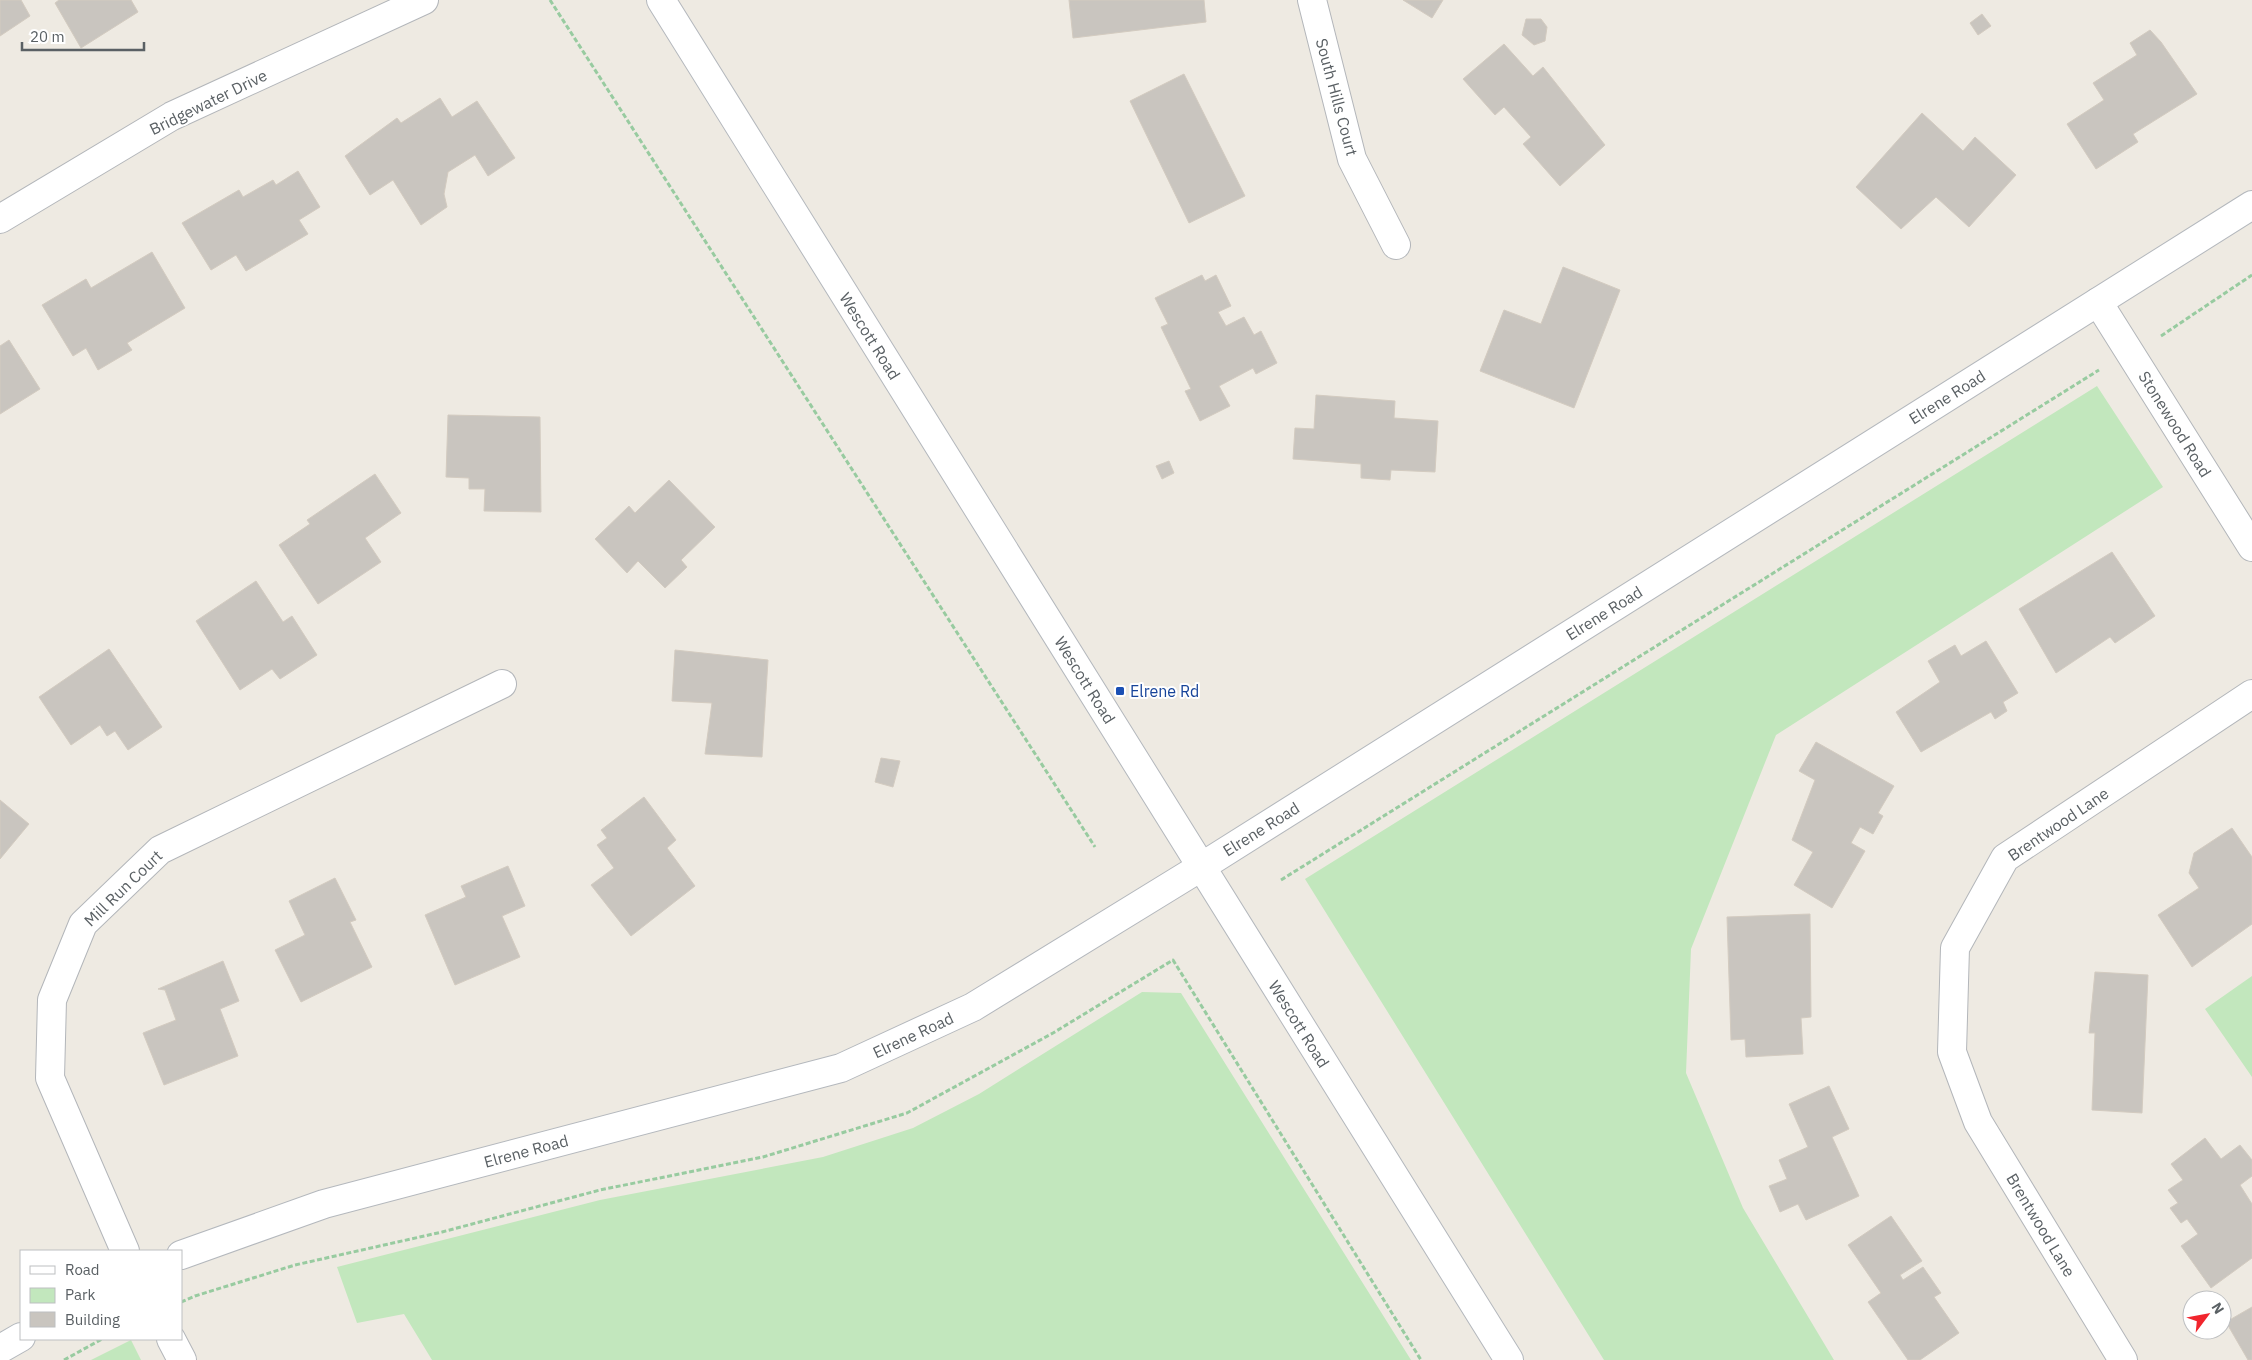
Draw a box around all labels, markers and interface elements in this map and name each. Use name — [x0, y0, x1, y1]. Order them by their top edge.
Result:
scale bar — [22, 20, 145, 52]
text: 20 m — [30, 27, 65, 46]
street label: South Hills Court — [1312, 36, 1362, 158]
street label: Bridgewater Drive — [146, 65, 270, 139]
street label: Wescott Road — [835, 289, 905, 383]
street label: Elrene Road — [1905, 366, 1989, 428]
street label: Stonewood Road — [2134, 367, 2216, 481]
street label: Elrene Road — [1562, 582, 1646, 644]
street label: Wescott Road — [1050, 633, 1120, 727]
place label: Elrene Rd — [1130, 681, 1199, 701]
marker: Elrene Rd — [1114, 685, 1126, 697]
street label: Brentwood Lane — [2004, 783, 2112, 865]
street label: Elrene Road — [1219, 798, 1303, 860]
street label: Mill Run Court — [80, 846, 166, 930]
street label: Wescott Road — [1264, 977, 1334, 1071]
street label: Elrene Road — [869, 1008, 957, 1062]
street label: Elrene Road — [482, 1130, 570, 1172]
street label: Brentwood Lane — [2002, 1170, 2080, 1281]
legend — [20, 1250, 182, 1340]
text: Road — [65, 1260, 100, 1279]
text: Park — [65, 1285, 95, 1304]
north arrow — [2182, 1290, 2232, 1340]
text: N — [2208, 1299, 2228, 1317]
text: Building — [65, 1310, 120, 1329]

